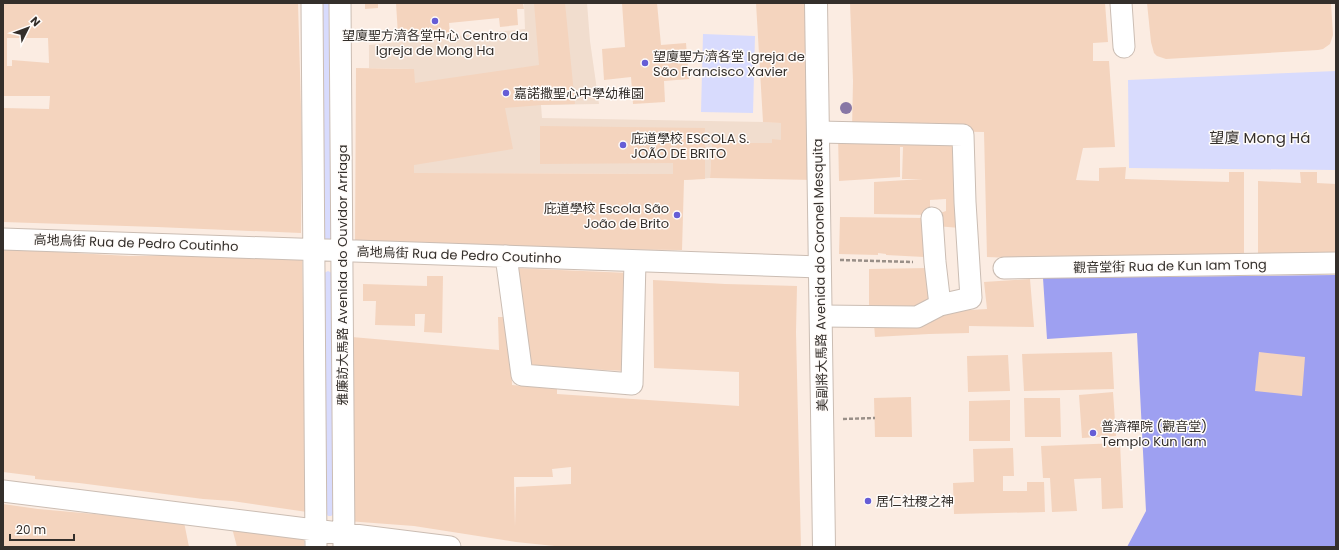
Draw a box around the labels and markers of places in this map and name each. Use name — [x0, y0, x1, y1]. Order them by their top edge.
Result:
marker: 望廈聖方濟各堂中心 Centro da Igreja de Mong Ha — [430, 16, 440, 26]
place label: 望廈聖方濟各堂中心 Centro da Igreja de Mong Ha — [342, 26, 528, 60]
place label: 望廈聖方濟各堂 Igreja de São Francisco Xavier — [653, 47, 805, 81]
marker: 望廈聖方濟各堂 Igreja de São Francisco Xavier — [640, 58, 650, 68]
place label: 嘉諾撒聖心中學幼稚園 — [514, 84, 644, 103]
marker: 嘉諾撒聖心中學幼稚園 — [501, 88, 511, 98]
place label: 庇道學校 ESCOLA S. JOÃO DE BRITO — [631, 129, 750, 163]
marker: 庇道學校 ESCOLA S. JOÃO DE BRITO — [618, 140, 628, 150]
place label: 庇道學校 Escola São João de Brito — [544, 199, 669, 233]
marker: 庇道學校 Escola São João de Brito — [672, 210, 682, 220]
place label: 普濟禪院 (觀音堂) Templo Kun Iam — [1101, 417, 1207, 451]
marker: 普濟禪院 (觀音堂) Templo Kun Iam — [1088, 428, 1098, 438]
place label: 居仁社稷之神 — [876, 492, 954, 511]
marker: 居仁社稷之神 — [863, 496, 873, 506]

